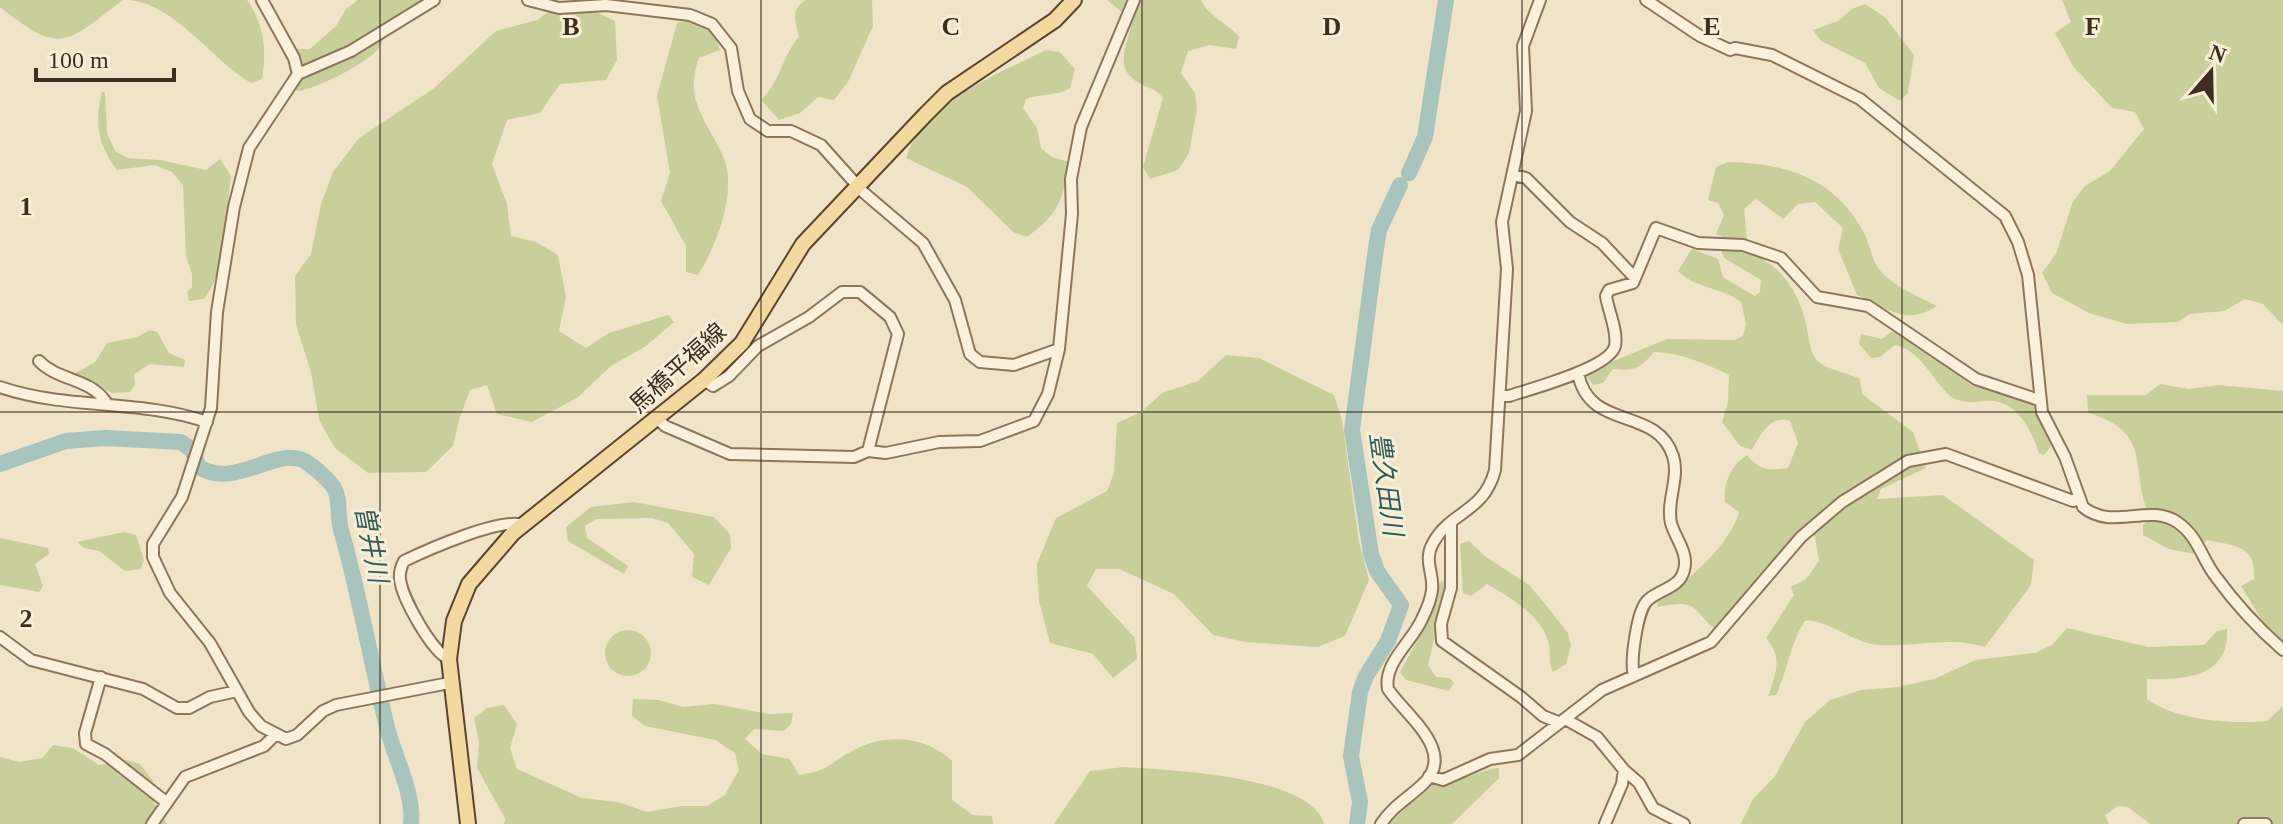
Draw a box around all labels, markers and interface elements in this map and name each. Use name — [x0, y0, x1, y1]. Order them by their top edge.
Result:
text: B — [562, 12, 580, 41]
text: C — [942, 12, 960, 41]
text: D — [1323, 12, 1341, 41]
text: E — [1703, 12, 1721, 41]
text: F — [2085, 12, 2101, 41]
scale bar — [36, 32, 174, 82]
north arrow — [2171, 32, 2251, 112]
text: N — [2206, 39, 2230, 68]
text: 100 m — [48, 47, 109, 73]
text: 1 — [20, 192, 33, 221]
street label: 馬橋平福線 — [625, 318, 731, 418]
water label: 豊久田川 — [1364, 430, 1408, 540]
water label: 曽井川 — [349, 503, 393, 588]
text: 2 — [20, 604, 33, 633]

